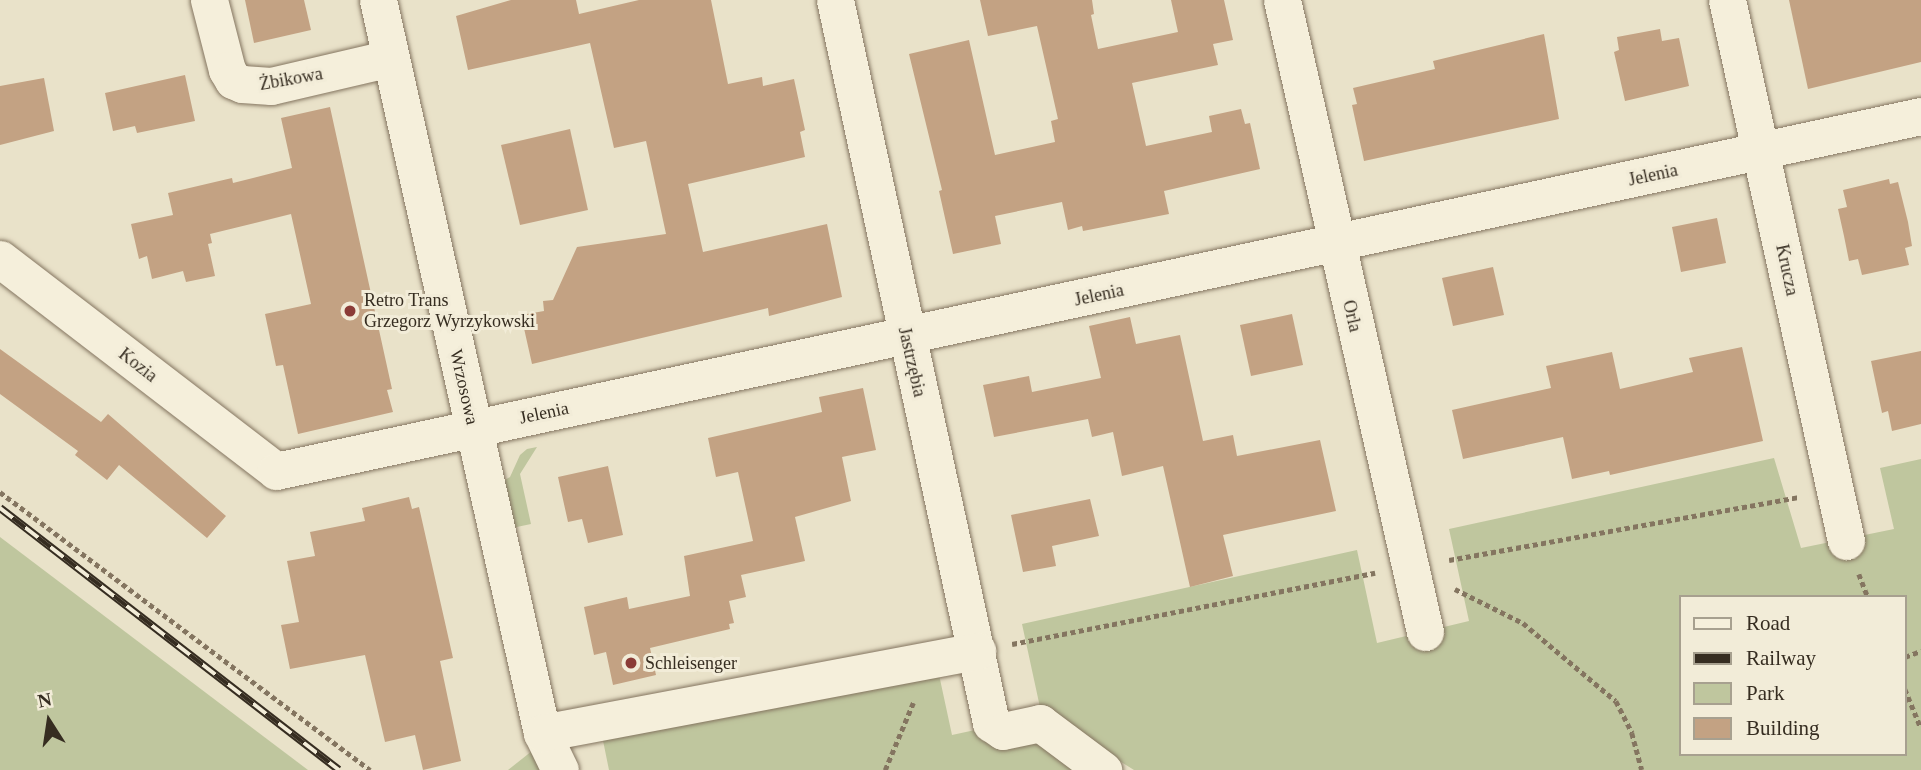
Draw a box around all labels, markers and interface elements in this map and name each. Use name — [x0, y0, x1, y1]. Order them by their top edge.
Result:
street label: Żbikowa — [258, 63, 324, 95]
street label: Jelenia — [1626, 159, 1680, 191]
street label: Krucza — [1771, 242, 1803, 298]
street label: Jelenia — [1072, 279, 1126, 311]
place label: Retro Trans Grzegorz Wyrzykowski — [364, 290, 535, 332]
street label: Orla — [1338, 298, 1366, 334]
marker: Retro Trans Grzegorz Wyrzykowski — [342, 303, 358, 319]
street label: Jastrzębia — [893, 325, 931, 399]
street label: Kozia — [114, 343, 162, 387]
street label: Wrzosowa — [445, 347, 483, 427]
street label: Jelenia — [517, 397, 571, 429]
legend — [1680, 595, 1907, 756]
text: Road — [1746, 611, 1790, 635]
text: Railway — [1746, 646, 1816, 670]
place label: Schleisenger — [645, 652, 737, 674]
marker: Schleisenger — [623, 655, 639, 671]
text: Park — [1746, 681, 1785, 705]
north arrow — [14, 686, 84, 756]
text: N — [36, 688, 53, 712]
text: Building — [1746, 716, 1820, 740]

